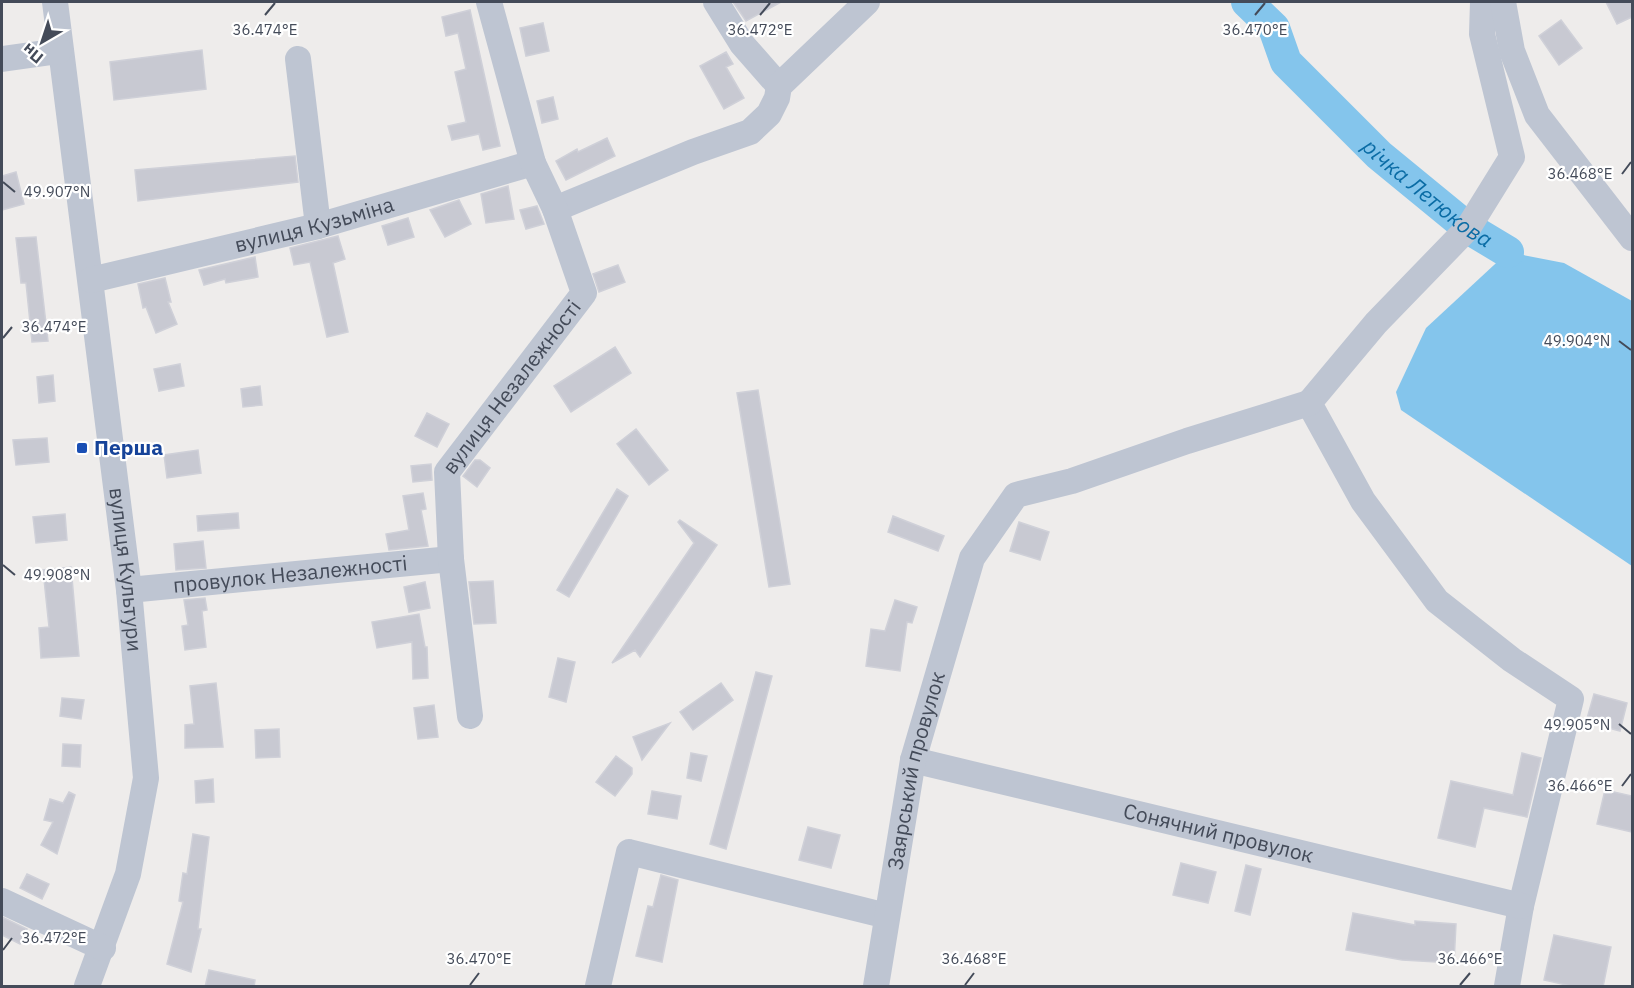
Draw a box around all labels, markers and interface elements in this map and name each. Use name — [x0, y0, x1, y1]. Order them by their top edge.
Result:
north arrow — [12, 12, 72, 72]
text: 36.474°E — [233, 20, 297, 39]
text: 36.472°E — [728, 20, 792, 39]
text: 36.470°E — [1223, 20, 1287, 39]
text: Пн — [18, 39, 47, 68]
water label: річка Летюкова — [1356, 131, 1498, 254]
text: 36.468°E — [1548, 164, 1612, 183]
text: 49.907°N — [24, 182, 90, 201]
street label: вулиця Кузьміна — [232, 190, 397, 258]
street label: вулиця Незалежності — [435, 294, 587, 479]
text: 36.474°E — [22, 317, 86, 336]
text: 49.904°N — [1544, 331, 1610, 350]
place label: Перша — [94, 433, 163, 461]
marker: Перша — [75, 441, 89, 455]
street label: вулиця Культури — [103, 486, 150, 653]
street label: провулок Незалежності — [172, 548, 409, 599]
text: 49.908°N — [24, 565, 90, 584]
street label: Заярський провулок — [880, 668, 951, 872]
text: 49.905°N — [1544, 715, 1610, 734]
text: 36.466°E — [1548, 776, 1612, 795]
street label: Сонячний провулок — [1121, 796, 1316, 869]
text: 36.472°E — [22, 928, 86, 947]
text: 36.470°E — [447, 949, 511, 968]
text: 36.468°E — [942, 949, 1006, 968]
text: 36.466°E — [1438, 949, 1502, 968]

